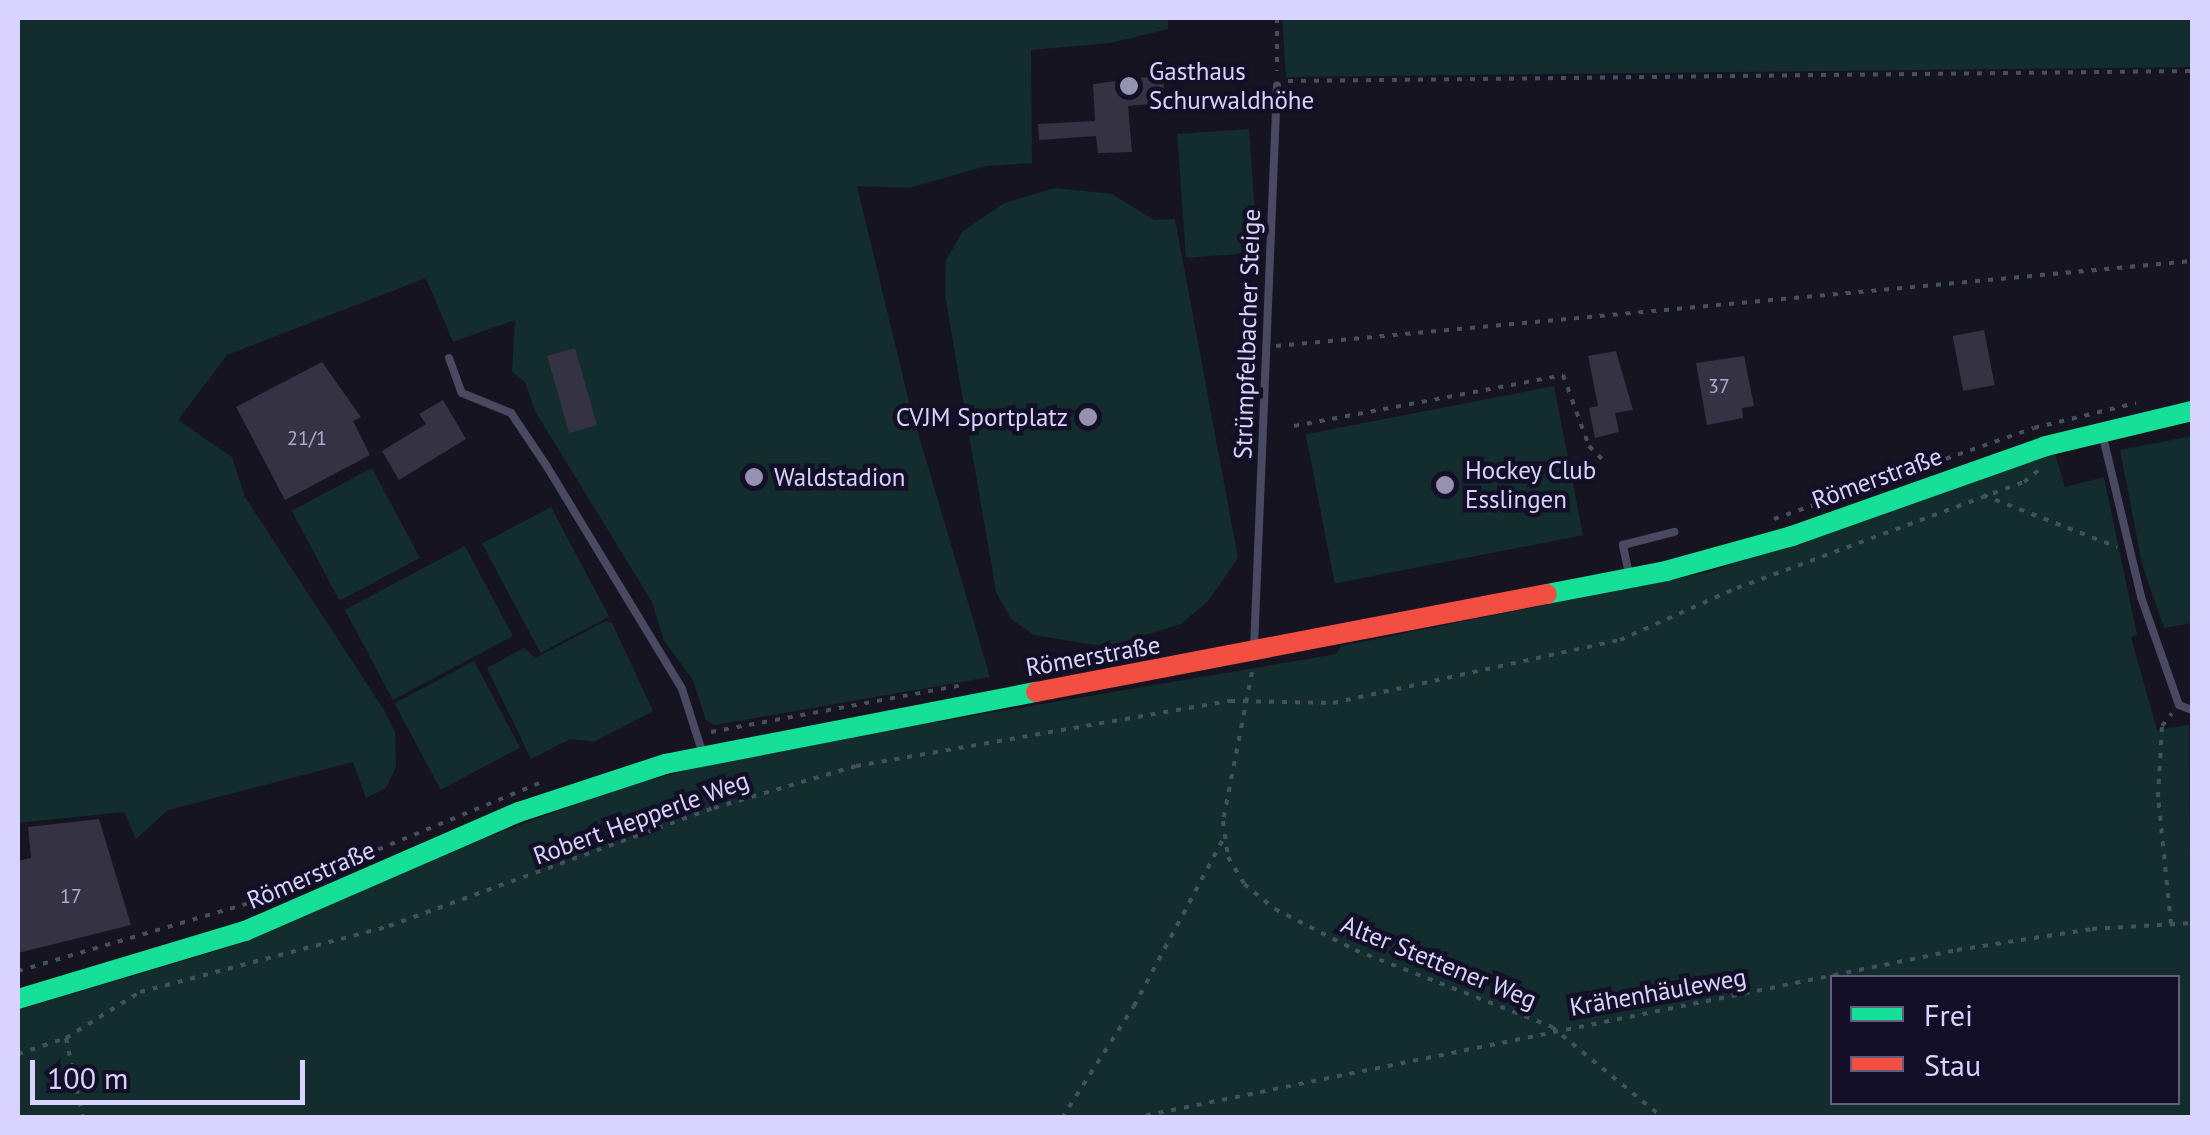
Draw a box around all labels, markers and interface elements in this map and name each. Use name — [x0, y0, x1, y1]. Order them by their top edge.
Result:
place label: Gasthaus Schurwaldhöhe — [1149, 57, 1314, 116]
marker: Gasthaus Schurwaldhöhe — [1118, 75, 1140, 97]
street label: Strümpfelbacher Steige — [1228, 208, 1266, 460]
house number: 37 — [1708, 374, 1730, 398]
place label: CVJM Sportplatz — [896, 402, 1068, 432]
marker: CVJM Sportplatz — [1077, 406, 1099, 428]
house number: 21/1 — [287, 426, 327, 450]
street label: Römerstraße — [1808, 441, 1946, 515]
place label: Hockey Club Esslingen — [1465, 456, 1597, 515]
place label: Waldstadion — [774, 462, 905, 492]
marker: Waldstadion — [743, 466, 765, 488]
marker: Hockey Club Esslingen — [1434, 474, 1456, 496]
street label: Römerstraße — [1023, 629, 1163, 683]
street label: Robert Hepperle Weg — [529, 765, 753, 871]
street label: Römerstraße — [243, 835, 379, 915]
house number: 17 — [60, 884, 82, 908]
street label: Alter Stettener Weg — [1337, 909, 1541, 1015]
street label: Krähenhäuleweg — [1567, 962, 1749, 1022]
legend — [1830, 975, 2180, 1105]
text: Frei — [1924, 995, 1973, 1034]
scale bar — [35, 1040, 310, 1102]
text: Stau — [1924, 1045, 1981, 1084]
text: 100 m — [47, 1058, 128, 1097]

